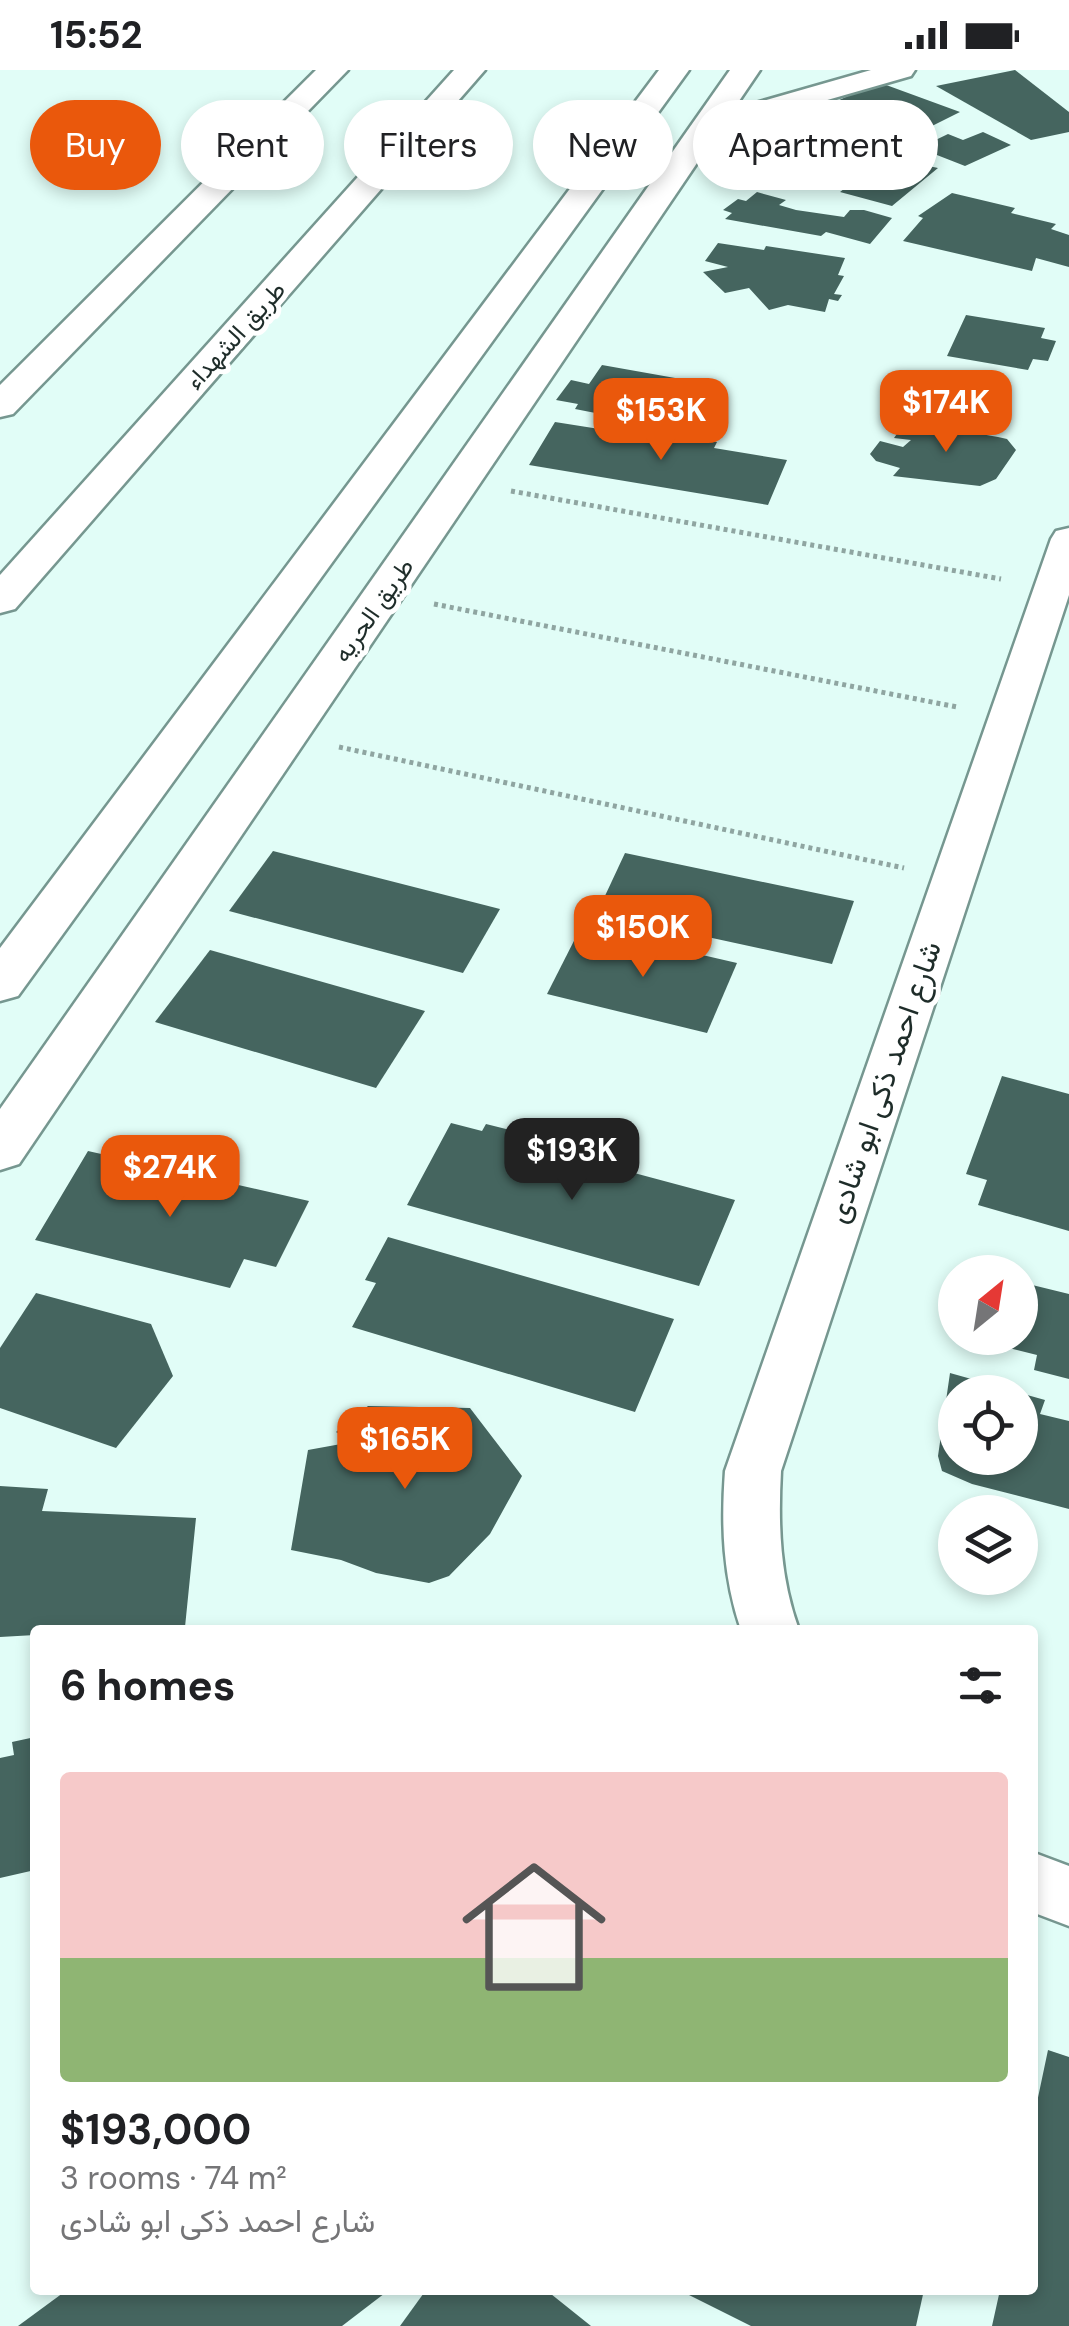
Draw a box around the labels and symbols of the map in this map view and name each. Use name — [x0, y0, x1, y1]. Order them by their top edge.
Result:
street label: طريق الشهداء — [178, 274, 293, 397]
pin: $174K — [876, 370, 1016, 455]
pin: $153K — [591, 378, 731, 463]
street label: طريق الحريه — [325, 552, 421, 669]
pin: $150K — [573, 895, 713, 980]
street label: شارع احمد ذكى ابو شادى — [817, 936, 951, 1228]
pin: $193K — [502, 1118, 642, 1203]
pin: $274K — [100, 1135, 240, 1220]
north arrow — [938, 1255, 1038, 1355]
pin: $165K — [335, 1407, 475, 1492]

